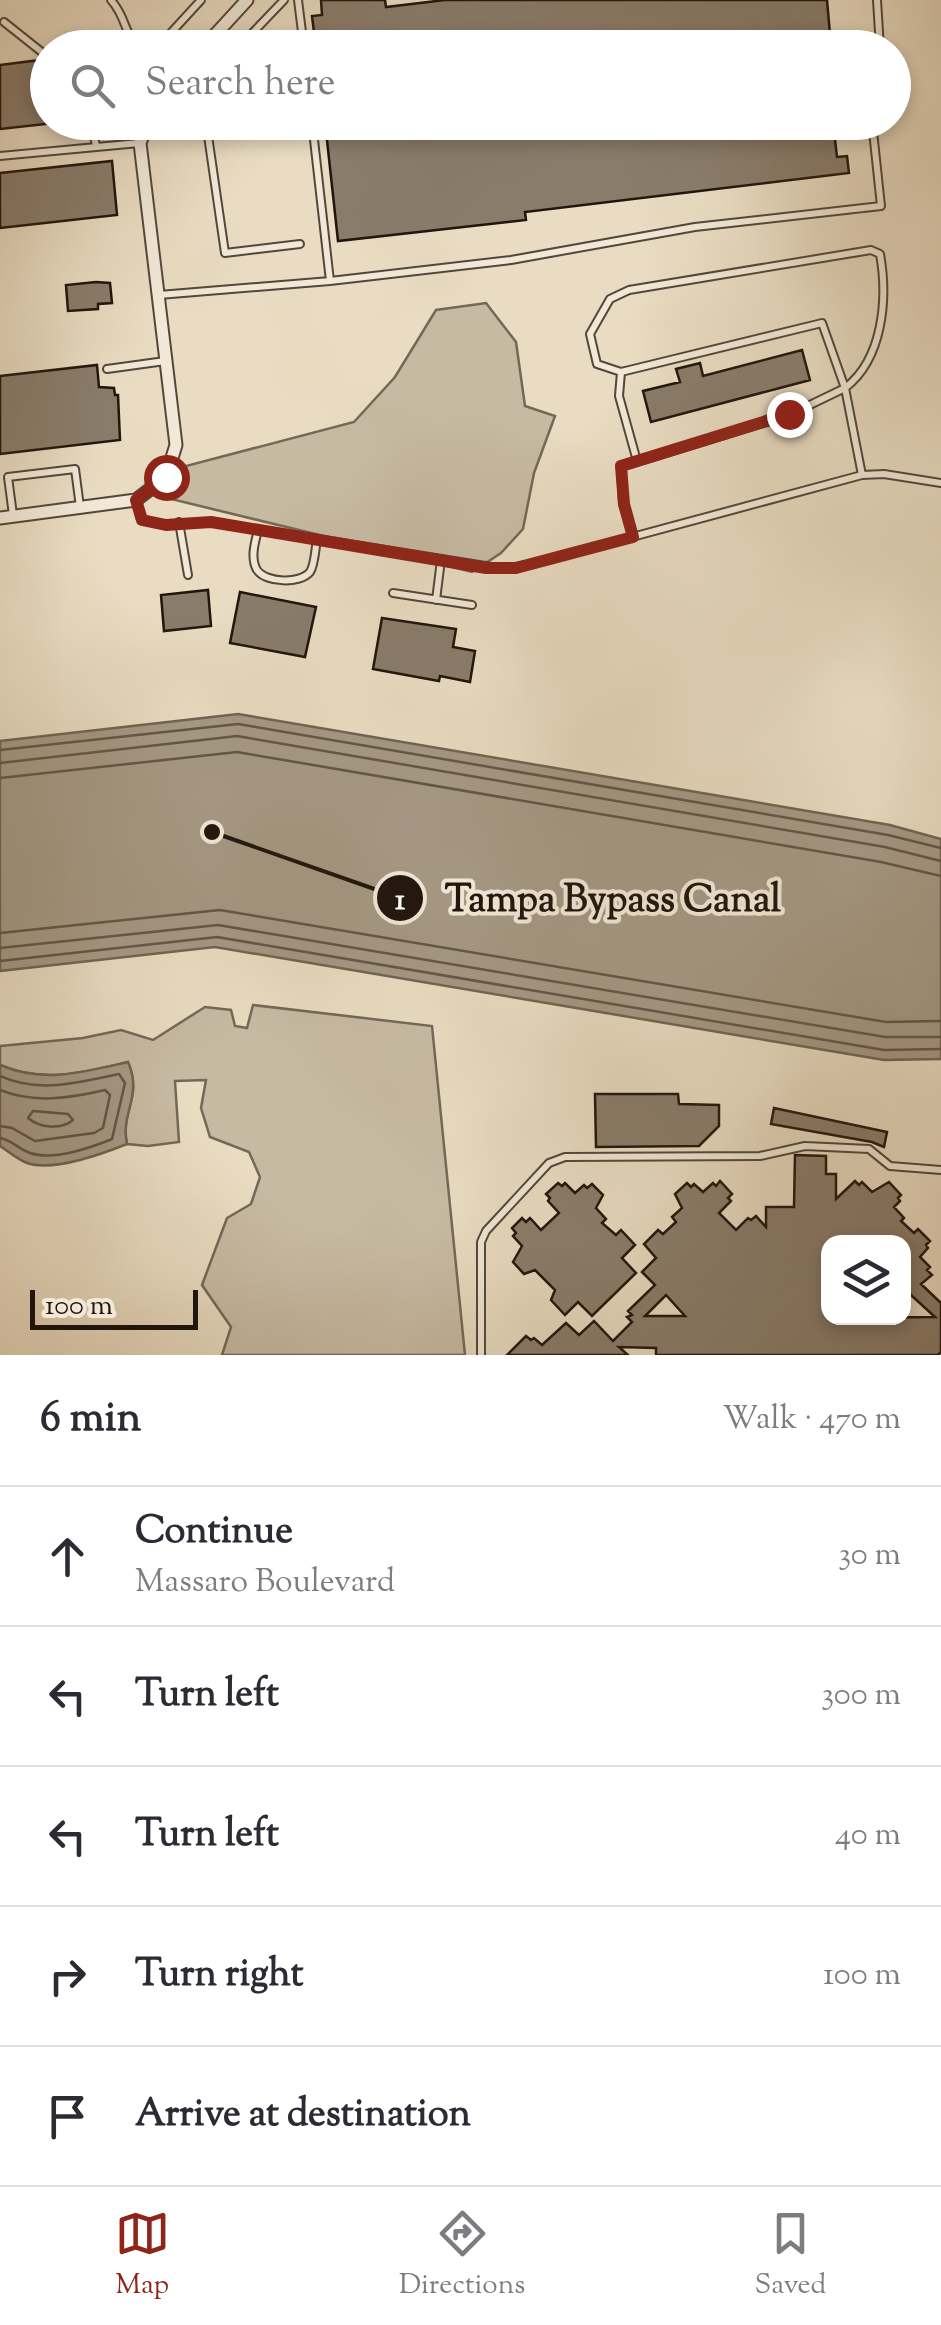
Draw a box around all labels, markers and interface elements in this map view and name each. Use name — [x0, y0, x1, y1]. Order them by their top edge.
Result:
search box — [30, 30, 911, 140]
icon: search — [65, 58, 120, 113]
text: Search here — [145, 58, 336, 112]
route end — [767, 392, 813, 438]
route start — [144, 455, 190, 501]
callout: Tampa Bypass Canal — [375, 864, 802, 932]
text: Tampa Bypass Canal — [445, 875, 782, 929]
text: 1 — [395, 880, 406, 923]
map controls — [821, 1235, 911, 1325]
button: layers — [821, 1235, 911, 1325]
scale bar — [30, 1285, 198, 1330]
text: 100 m — [45, 1287, 113, 1327]
text: 6 min — [40, 1390, 141, 1450]
text: Walk · 470 m — [722, 1397, 901, 1443]
text: Continue — [135, 1506, 293, 1560]
icon: ahead — [40, 1529, 95, 1584]
text: 30 m — [838, 1533, 901, 1579]
text: Massaro Boulevard — [135, 1560, 395, 1606]
icon: left — [40, 1669, 95, 1724]
text: Turn left — [135, 1669, 279, 1723]
text: 300 m — [821, 1673, 901, 1719]
icon: left — [40, 1809, 95, 1864]
text: Turn left — [135, 1809, 279, 1863]
text: 40 m — [835, 1813, 901, 1859]
icon: right — [40, 1949, 95, 2004]
text: Turn right — [135, 1949, 303, 2003]
text: 100 m — [823, 1953, 901, 1999]
icon: arrive — [40, 2089, 95, 2144]
text: Arrive at destination — [135, 2089, 471, 2143]
tab: Map — [115, 2206, 170, 2306]
tab: Directions — [399, 2206, 525, 2306]
tab: Saved — [754, 2206, 826, 2306]

